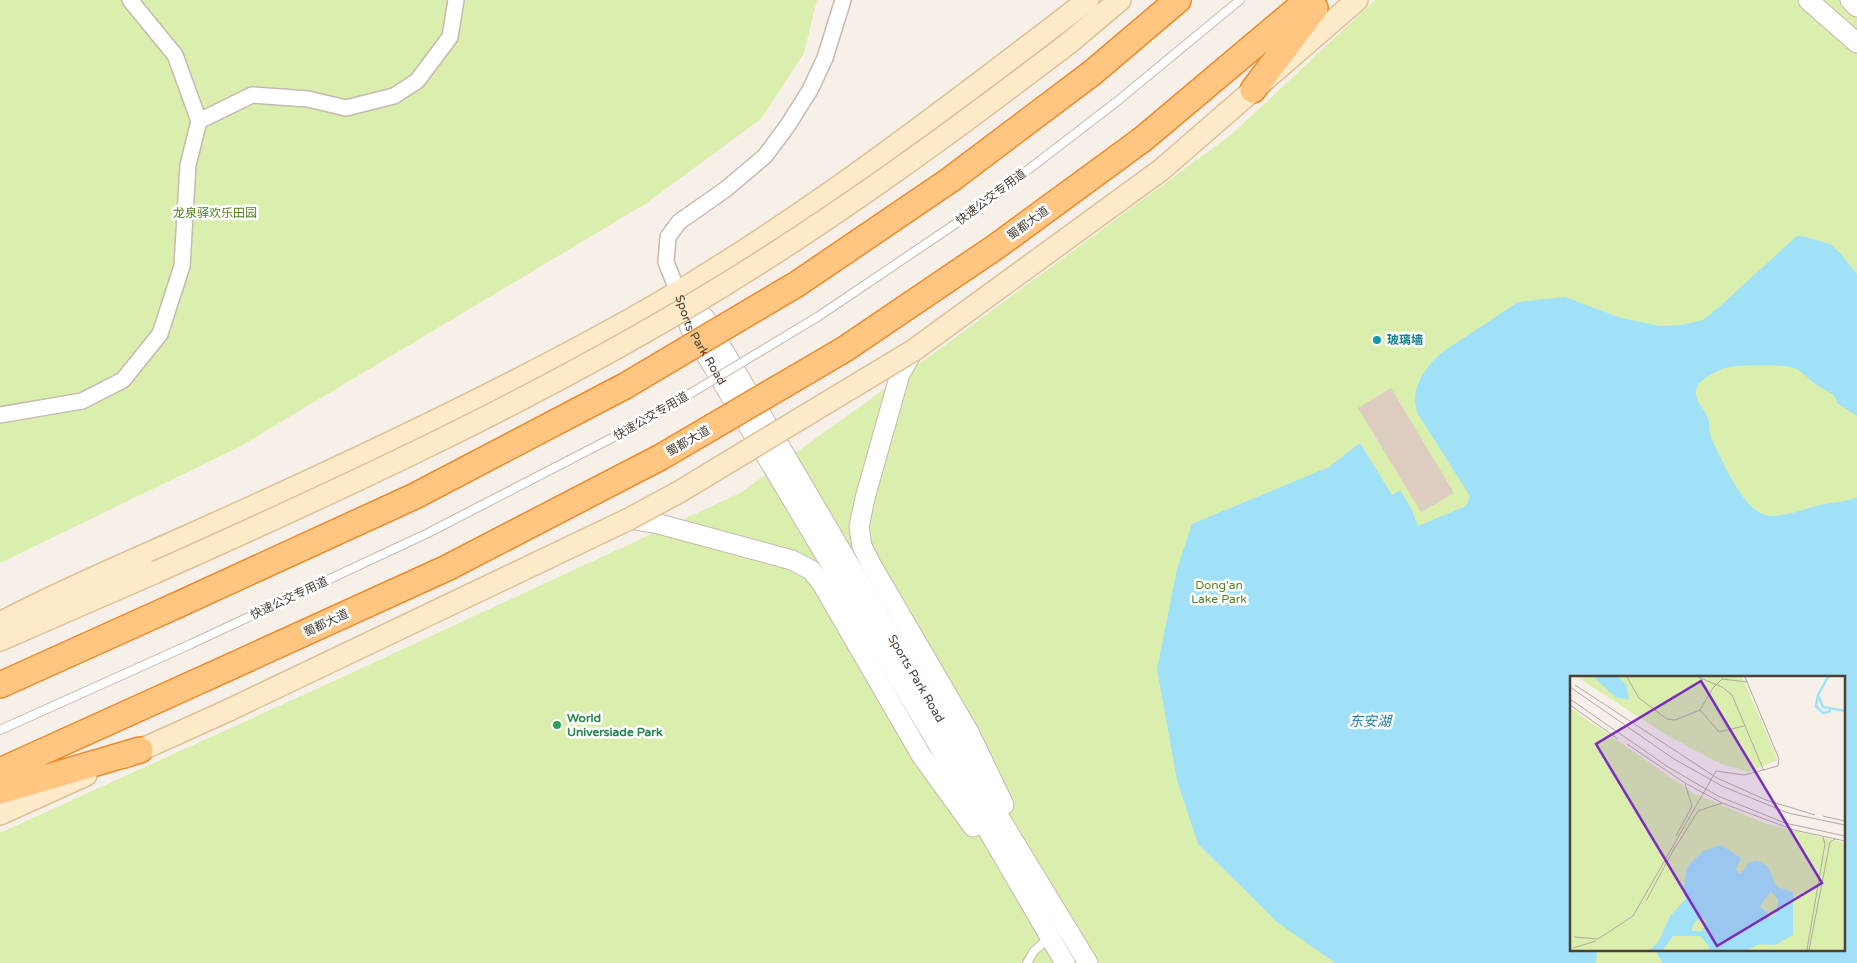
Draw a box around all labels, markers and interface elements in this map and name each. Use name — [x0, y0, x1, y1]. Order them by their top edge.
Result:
street label: 快速公交专用道 — [953, 166, 1029, 228]
street label: 蜀都大道 — [1004, 203, 1052, 243]
park label: 龙泉驿欢乐田园 — [173, 206, 257, 220]
street label: Sports Park Road — [672, 293, 729, 387]
place label: 玻璃墙 — [1387, 333, 1423, 347]
marker: 玻璃墙 — [1371, 334, 1383, 346]
street label: 快速公交专用道 — [611, 389, 691, 443]
street label: 蜀都大道 — [664, 423, 712, 459]
street label: 快速公交专用道 — [248, 574, 330, 622]
park label: Dong'an Lake Park — [1191, 578, 1247, 606]
street label: 蜀都大道 — [301, 607, 351, 639]
street label: Sports Park Road — [885, 632, 947, 725]
inset map — [1570, 676, 1844, 950]
place label: World Universiade Park — [567, 711, 663, 739]
water label: 东安湖 — [1349, 713, 1393, 730]
marker: World Universiade Park — [551, 719, 563, 731]

